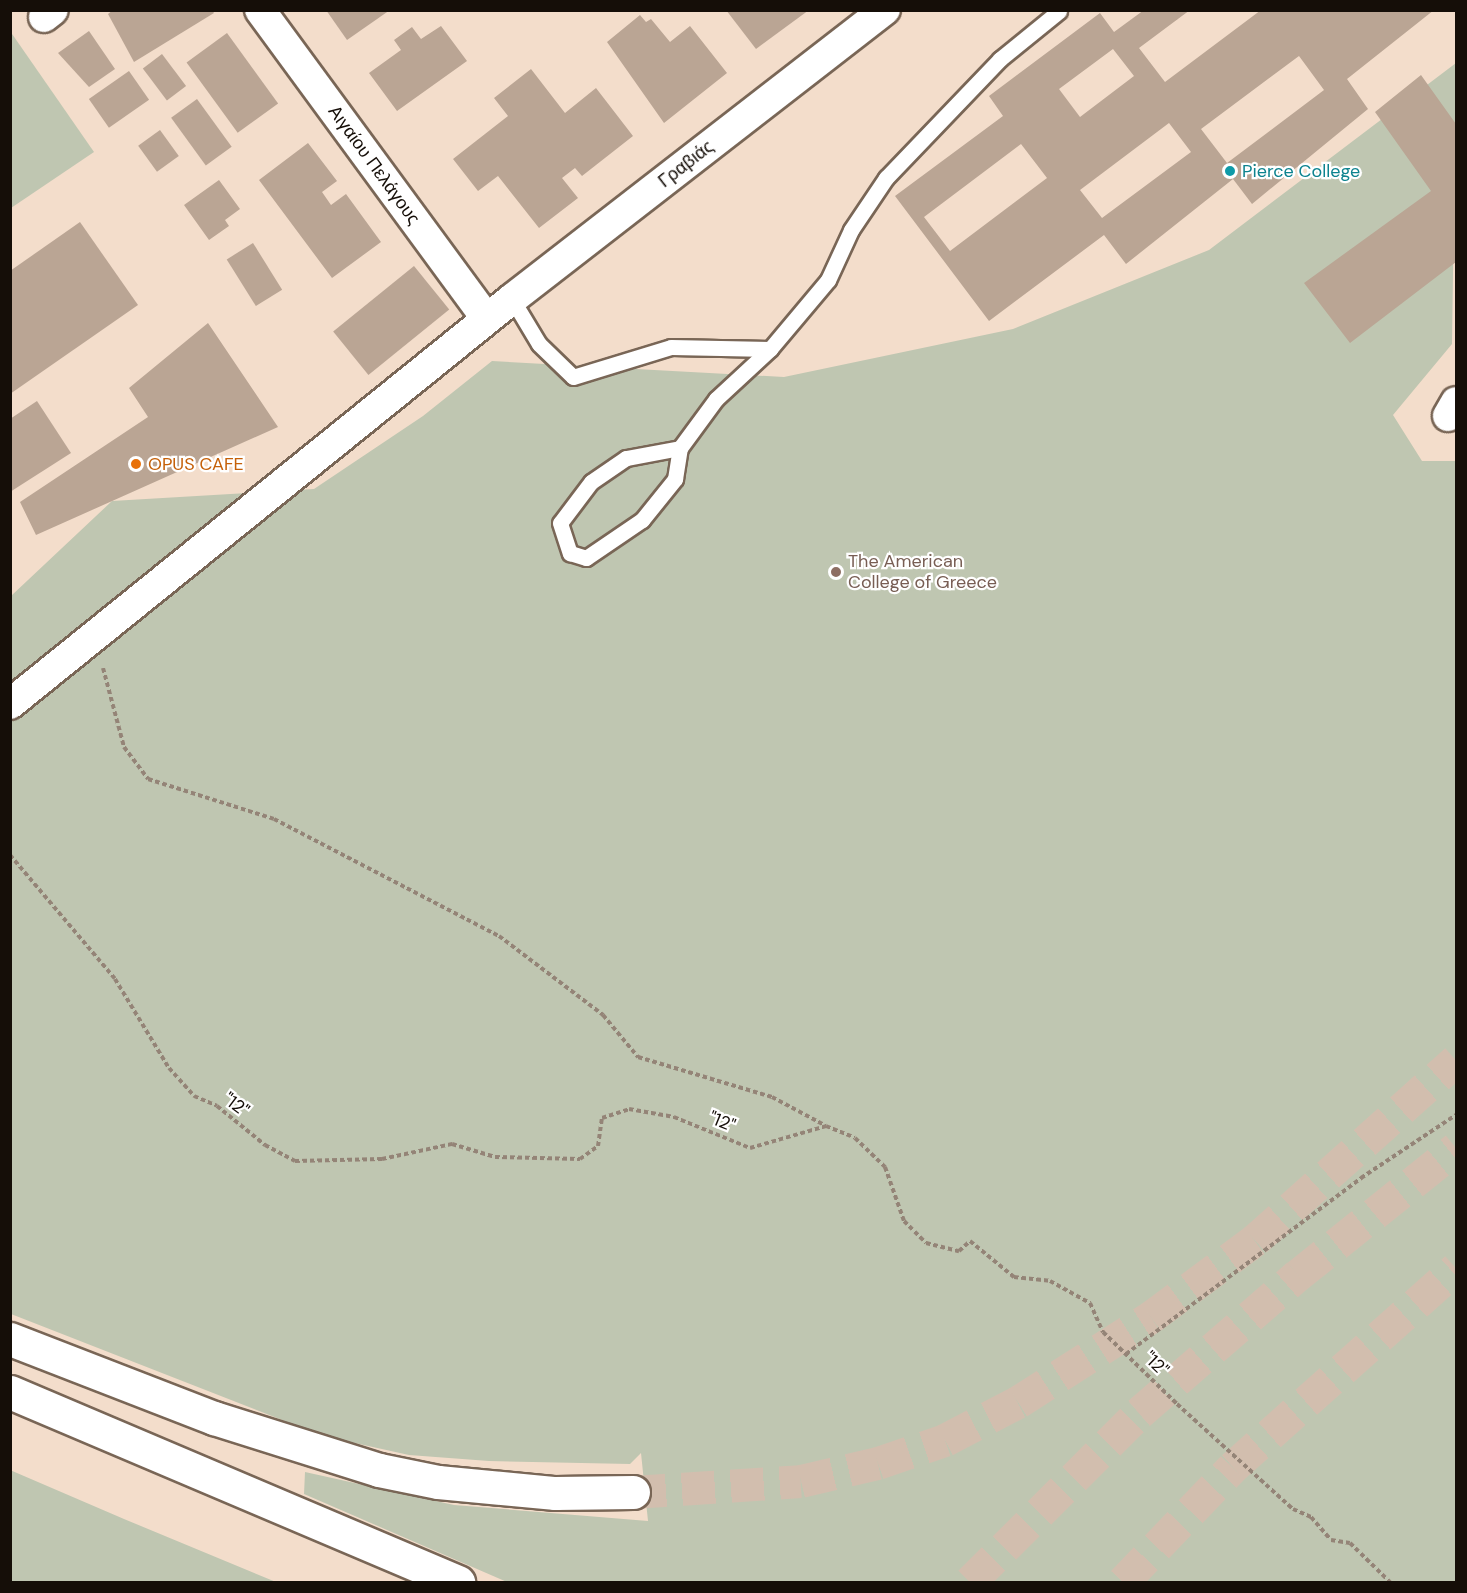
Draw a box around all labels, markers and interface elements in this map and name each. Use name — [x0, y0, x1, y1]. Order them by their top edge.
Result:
street label: Αιγαίου Πελάγους — [324, 101, 424, 229]
street label: Γραβιάς — [654, 136, 718, 192]
place label: Pierce College — [1242, 160, 1360, 182]
marker: Pierce College — [1223, 164, 1237, 178]
place label: OPUS CAFE — [148, 453, 244, 475]
marker: OPUS CAFE — [129, 457, 143, 471]
place label: The American College of Greece — [848, 551, 997, 594]
marker: The American College of Greece — [829, 565, 843, 579]
street label: "12" — [219, 1088, 253, 1122]
street label: "12" — [706, 1107, 738, 1137]
street label: "12" — [1139, 1347, 1173, 1381]

